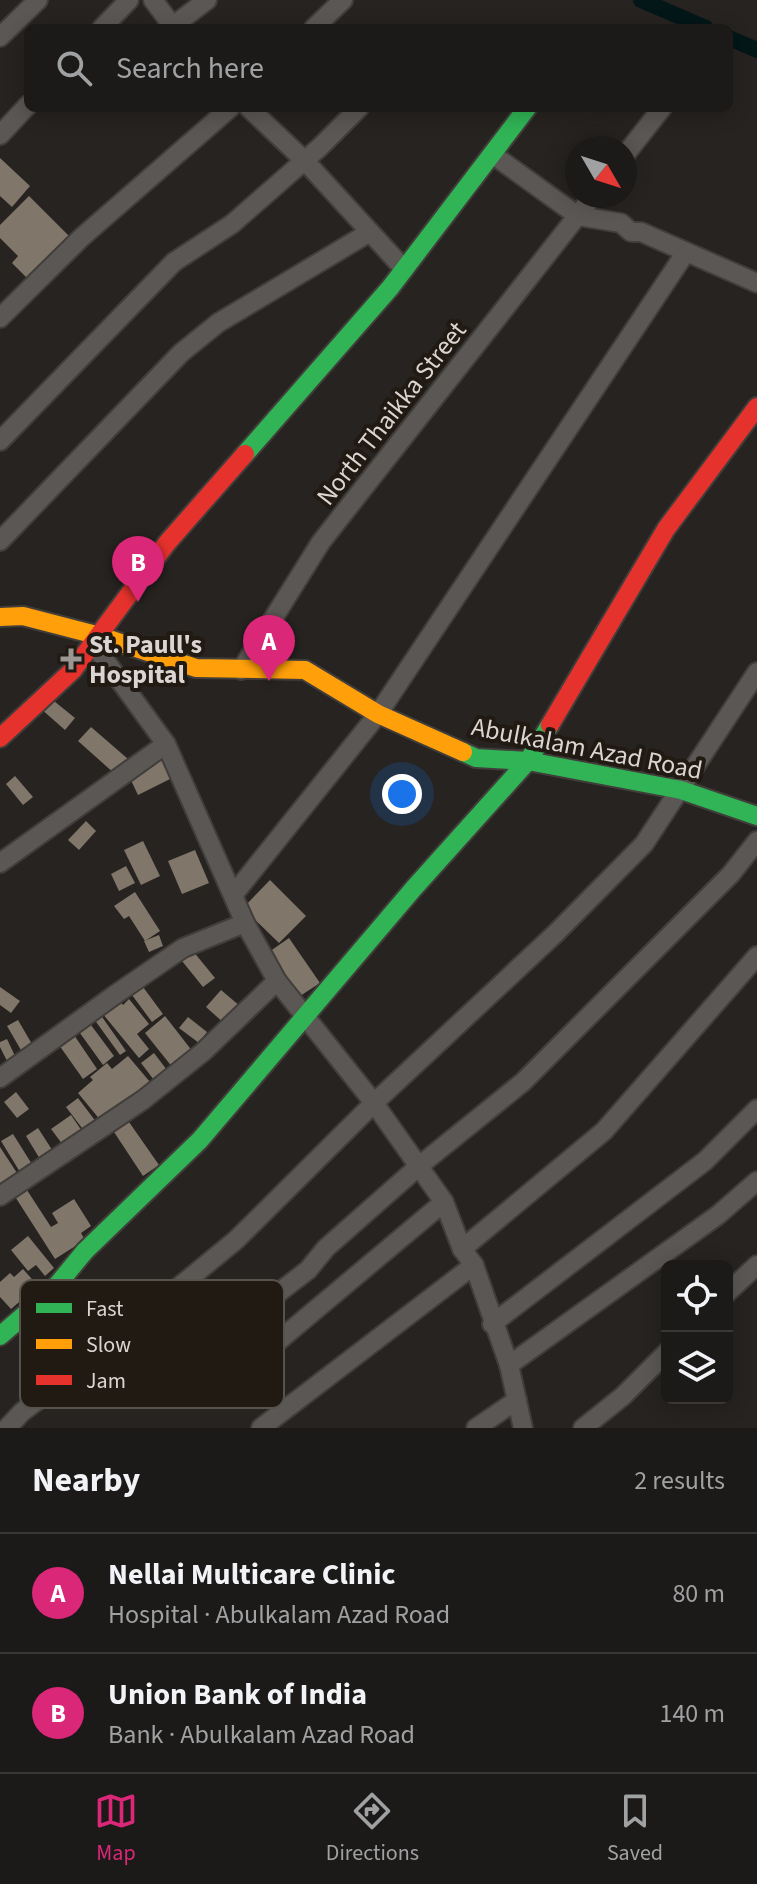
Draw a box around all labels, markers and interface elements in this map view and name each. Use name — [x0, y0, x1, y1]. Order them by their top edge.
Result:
search box — [24, 24, 733, 112]
icon: search — [52, 46, 96, 90]
text: Search here — [116, 47, 264, 90]
north arrow — [565, 136, 637, 208]
street label: North Thaikka Street — [308, 313, 475, 513]
pin: B — [112, 536, 164, 602]
pin: A — [243, 615, 295, 681]
place label: St. Paull's Hospital — [89, 626, 202, 693]
marker: St. Paull's Hospital — [60, 648, 82, 670]
street label: Abulkalam Azad Road — [468, 708, 706, 789]
your location — [382, 774, 422, 814]
map controls — [661, 1260, 733, 1404]
button: locate — [661, 1260, 733, 1332]
legend — [20, 1280, 284, 1408]
text: Fast — [86, 1293, 124, 1325]
text: Slow — [86, 1329, 131, 1361]
button: layers — [661, 1332, 733, 1404]
text: Jam — [86, 1365, 126, 1397]
text: Nearby — [32, 1456, 140, 1505]
text: 2 results — [634, 1462, 725, 1499]
text: Nellai Multicare Clinic — [108, 1553, 396, 1596]
text: A — [51, 1575, 65, 1612]
text: 80 m — [672, 1575, 725, 1612]
text: Hospital · Abulkalam Azad Road — [108, 1596, 450, 1633]
text: Union Bank of India — [108, 1673, 367, 1716]
text: B — [50, 1695, 66, 1732]
text: 140 m — [659, 1695, 725, 1732]
text: Bank · Abulkalam Azad Road — [108, 1716, 415, 1753]
tab: Map — [94, 1789, 138, 1869]
tab: Directions — [326, 1789, 419, 1869]
tab: Saved — [607, 1789, 663, 1869]

